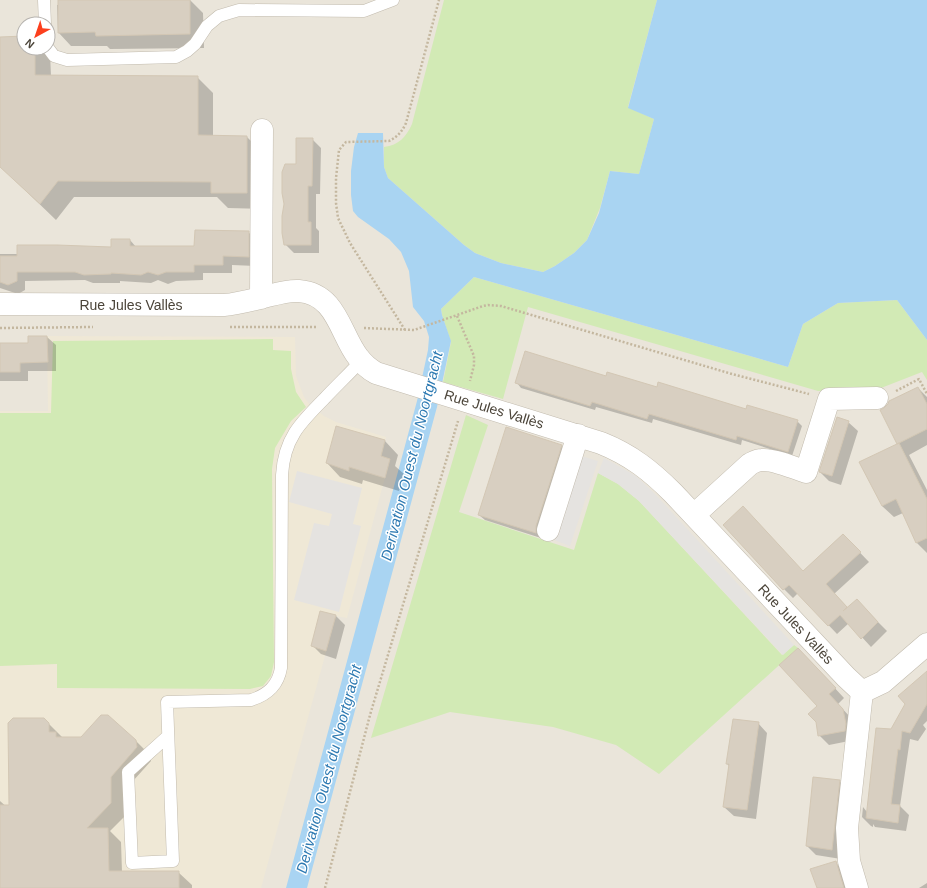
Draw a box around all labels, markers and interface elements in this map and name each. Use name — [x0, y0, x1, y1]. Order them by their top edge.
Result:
north arrow — [16, 16, 56, 56]
text: N — [23, 36, 36, 51]
street label: Rue Jules Vallès — [79, 297, 183, 313]
water label: Derivation Ouest du Noortgracht — [377, 349, 446, 562]
street label: Rue Jules Vallès — [442, 386, 546, 432]
street label: Rue Jules Vallès — [755, 581, 837, 667]
water label: Derivation Ouest du Noortgracht — [292, 662, 365, 875]

